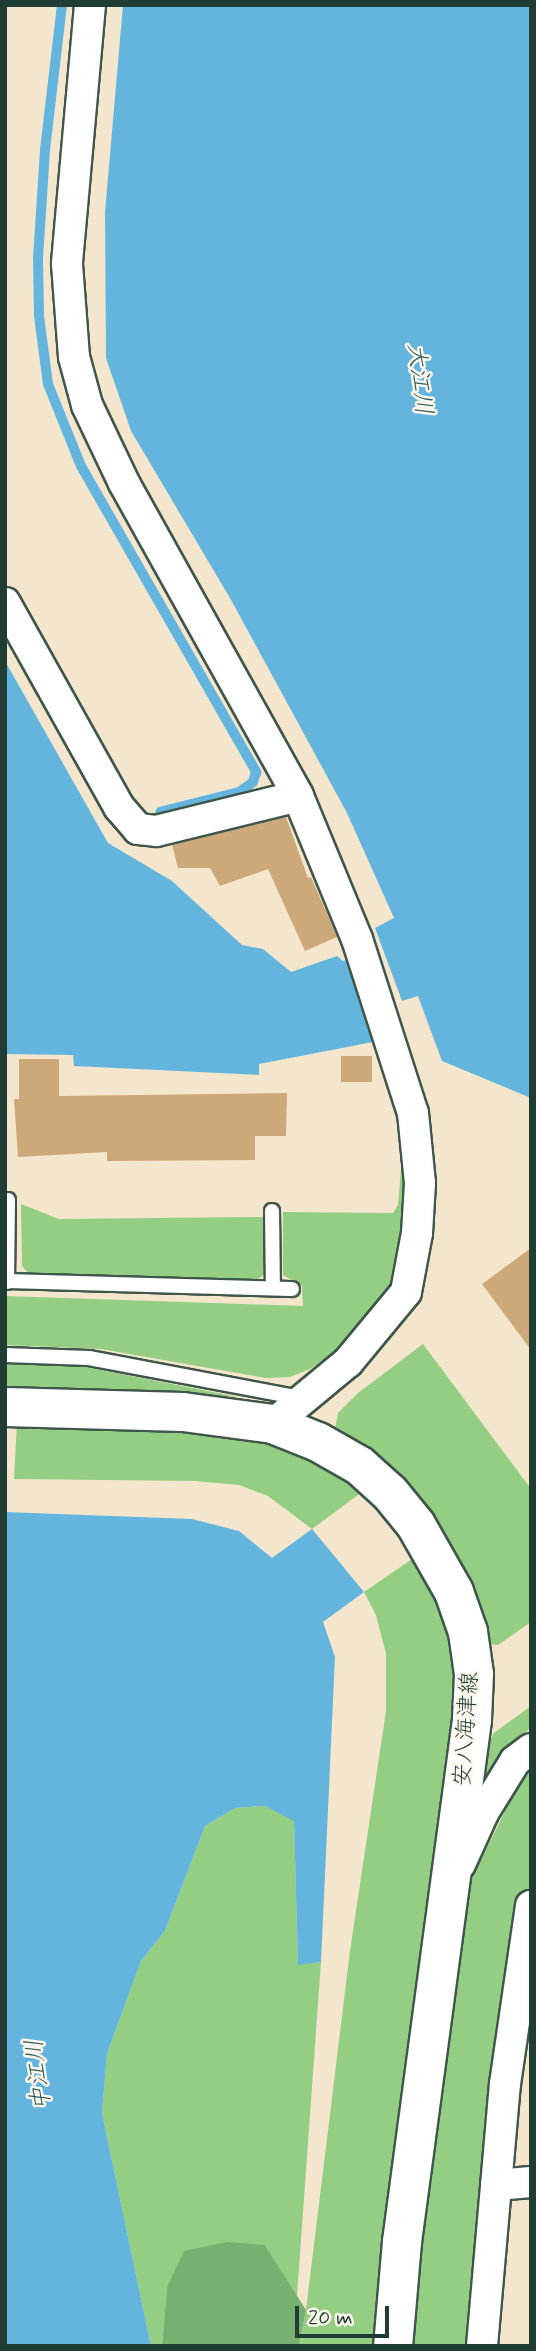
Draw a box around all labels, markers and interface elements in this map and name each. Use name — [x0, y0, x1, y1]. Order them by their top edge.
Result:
water label: 大江川 — [400, 342, 438, 416]
street label: 安八海津線 — [449, 1671, 485, 1787]
water label: 中江川 — [20, 2038, 58, 2112]
scale bar — [298, 2292, 392, 2336]
text: 20 m — [308, 2304, 353, 2332]

